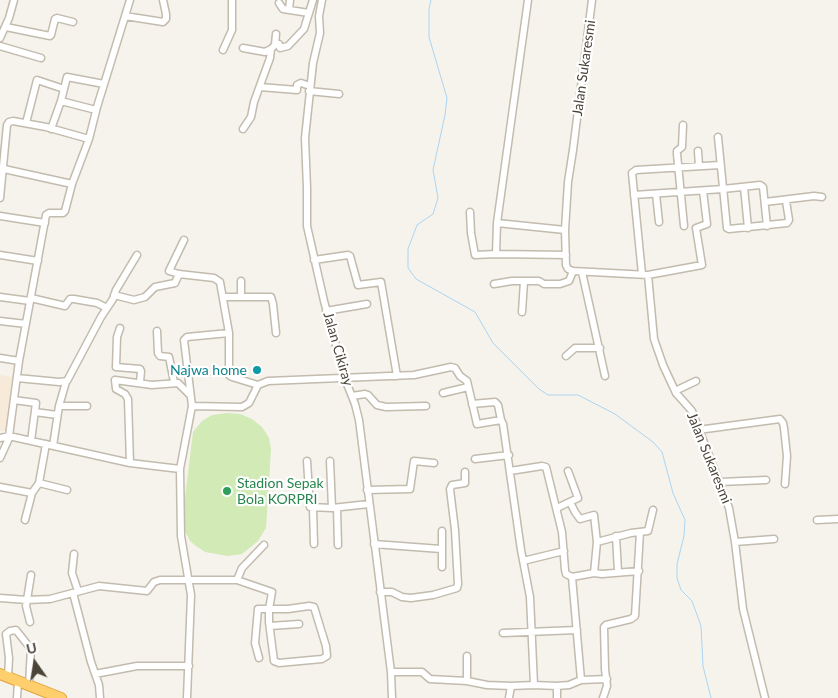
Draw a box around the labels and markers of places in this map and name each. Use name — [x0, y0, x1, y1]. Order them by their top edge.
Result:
place label: Najwa home — [170, 362, 247, 378]
marker: Najwa home — [251, 364, 263, 376]
place label: Stadion Sepak Bola KORPRI — [237, 475, 324, 508]
marker: Stadion Sepak Bola KORPRI — [221, 485, 233, 497]

